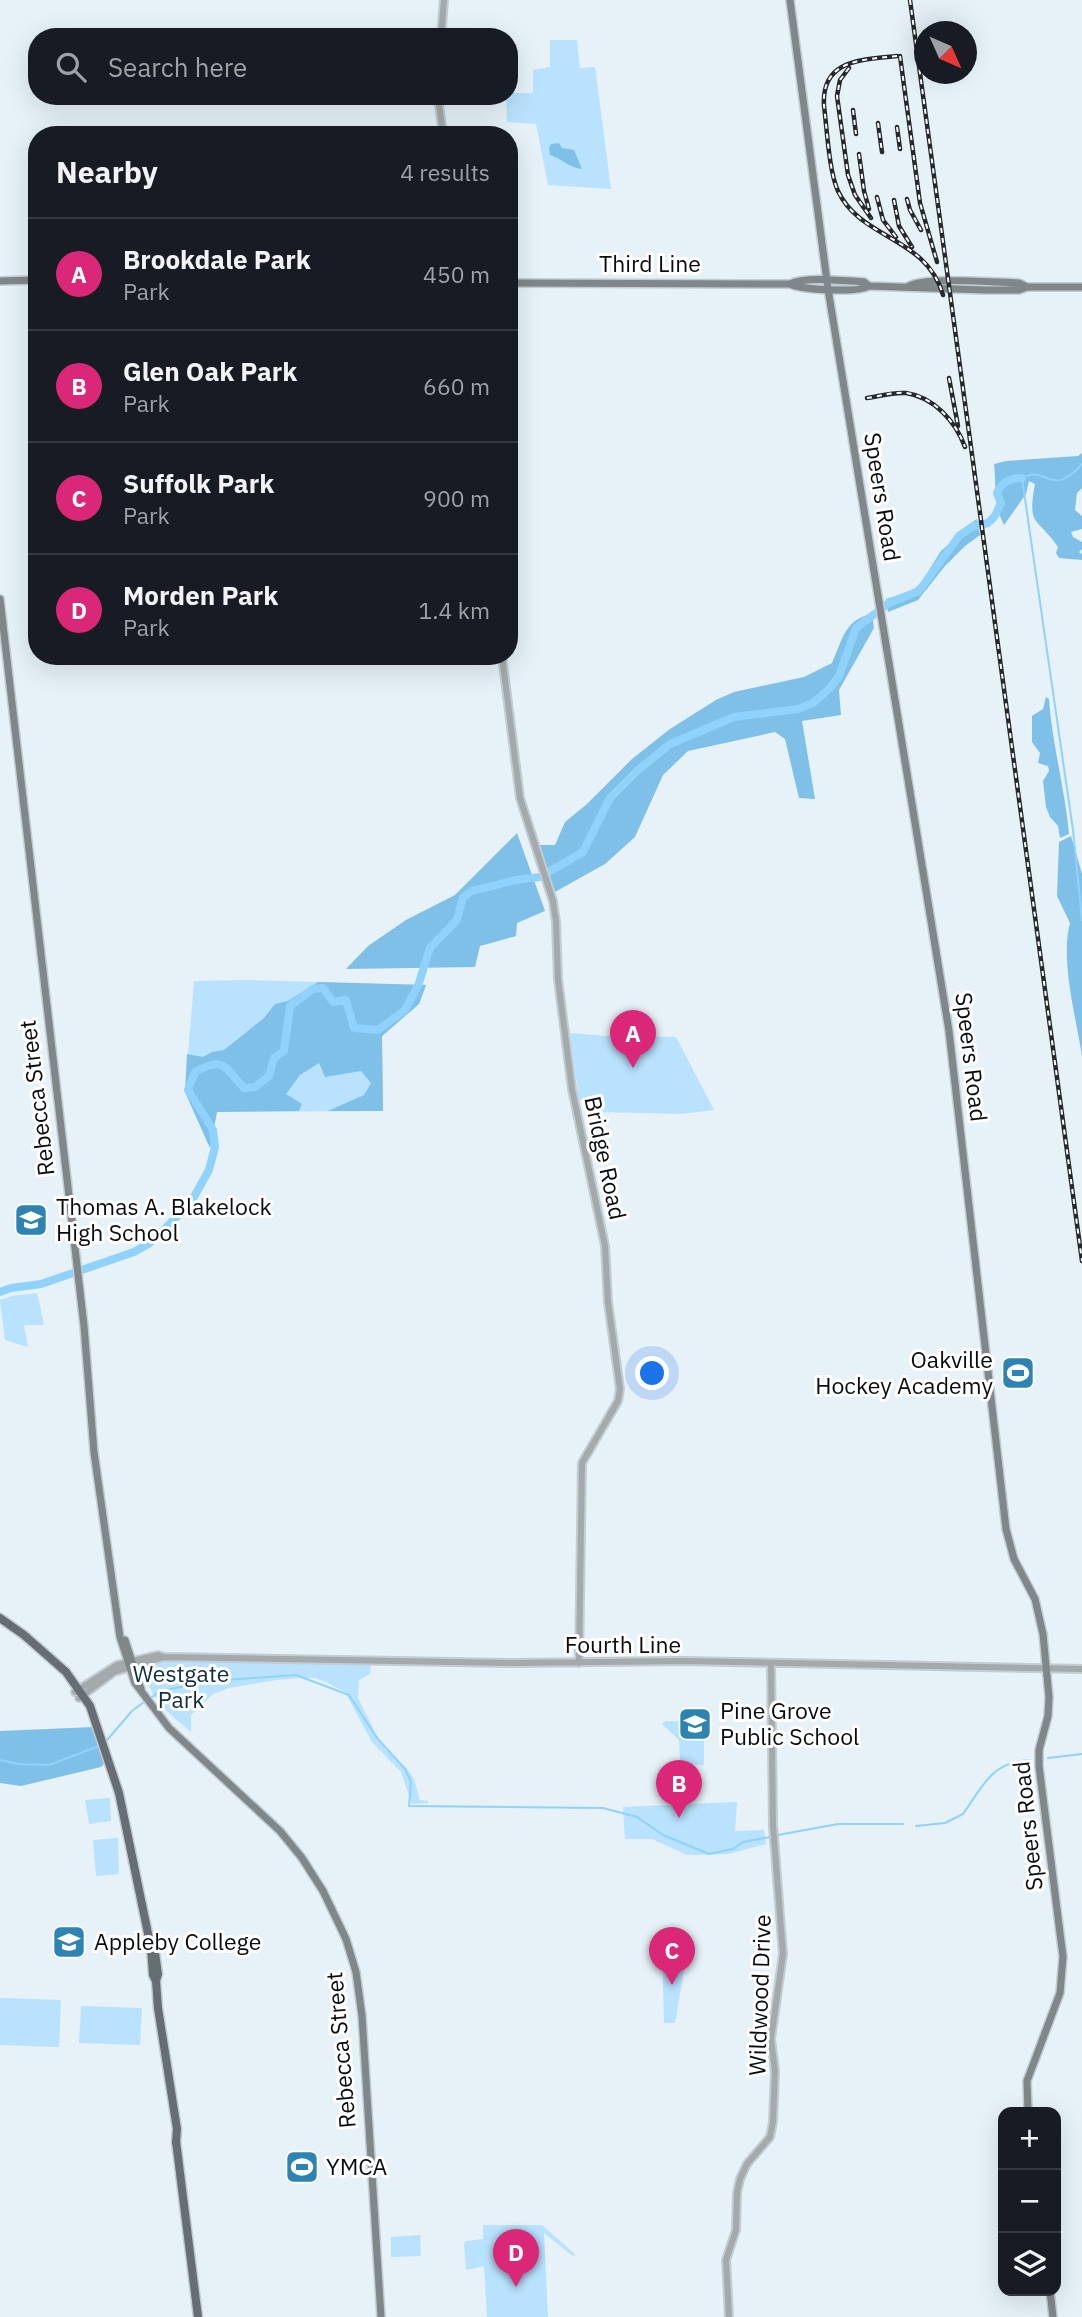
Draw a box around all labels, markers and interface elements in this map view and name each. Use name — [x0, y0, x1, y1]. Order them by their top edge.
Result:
north arrow — [914, 21, 977, 84]
search box — [28, 28, 518, 105]
icon: search — [52, 48, 90, 86]
text: Search here — [108, 50, 247, 84]
text: Nearby — [56, 152, 158, 191]
text: 4 results — [400, 157, 490, 187]
text: Brookdale Park — [123, 242, 311, 276]
street label: Third Line — [599, 248, 701, 278]
text: A — [71, 259, 87, 289]
text: 450 m — [423, 259, 490, 289]
text: Park — [123, 276, 170, 306]
text: Glen Oak Park — [123, 354, 297, 388]
text: B — [71, 371, 87, 401]
text: 660 m — [423, 371, 490, 401]
text: Park — [123, 388, 170, 418]
street label: Speers Road — [858, 430, 908, 563]
text: Suffolk Park — [123, 466, 274, 500]
text: C — [72, 483, 86, 513]
text: 900 m — [423, 483, 490, 513]
text: Park — [123, 500, 170, 530]
text: Morden Park — [123, 578, 278, 612]
text: D — [71, 595, 87, 625]
text: 1.4 km — [419, 595, 490, 625]
text: Park — [123, 612, 170, 642]
street label: Speers Road — [949, 991, 995, 1123]
pin: A — [610, 1010, 656, 1068]
street label: Rebecca Street — [12, 1018, 60, 1178]
street label: Bridge Road — [578, 1093, 634, 1222]
place label: Thomas A. Blakelock High School — [56, 1191, 272, 1247]
school or university icon: Thomas A. Blakelock High School — [12, 1201, 50, 1239]
place label: Oakville Hockey Academy — [815, 1344, 994, 1400]
sports icon: Oakville Hockey Academy — [999, 1354, 1037, 1392]
your location — [635, 1356, 669, 1390]
street label: Fourth Line — [565, 1629, 681, 1659]
park label: Westgate Park — [133, 1658, 229, 1714]
place label: Pine Grove Public School — [720, 1695, 859, 1751]
school or university icon: Pine Grove Public School — [676, 1705, 714, 1743]
pin: B — [656, 1760, 702, 1818]
street label: Speers Road — [1005, 1760, 1049, 1892]
street label: Wildwood Drive — [741, 1914, 777, 2076]
school or university icon: Appleby College — [50, 1923, 88, 1961]
place label: Appleby College — [94, 1926, 261, 1956]
pin: C — [649, 1927, 695, 1985]
street label: Rebecca Street — [318, 1971, 362, 2129]
map controls — [998, 2107, 1061, 2296]
button: + — [998, 2107, 1061, 2170]
sports icon: YMCA — [283, 2148, 321, 2186]
place label: YMCA — [326, 2151, 388, 2181]
button: − — [998, 2170, 1061, 2233]
pin: D — [493, 2229, 539, 2287]
button: layers — [998, 2233, 1061, 2296]

